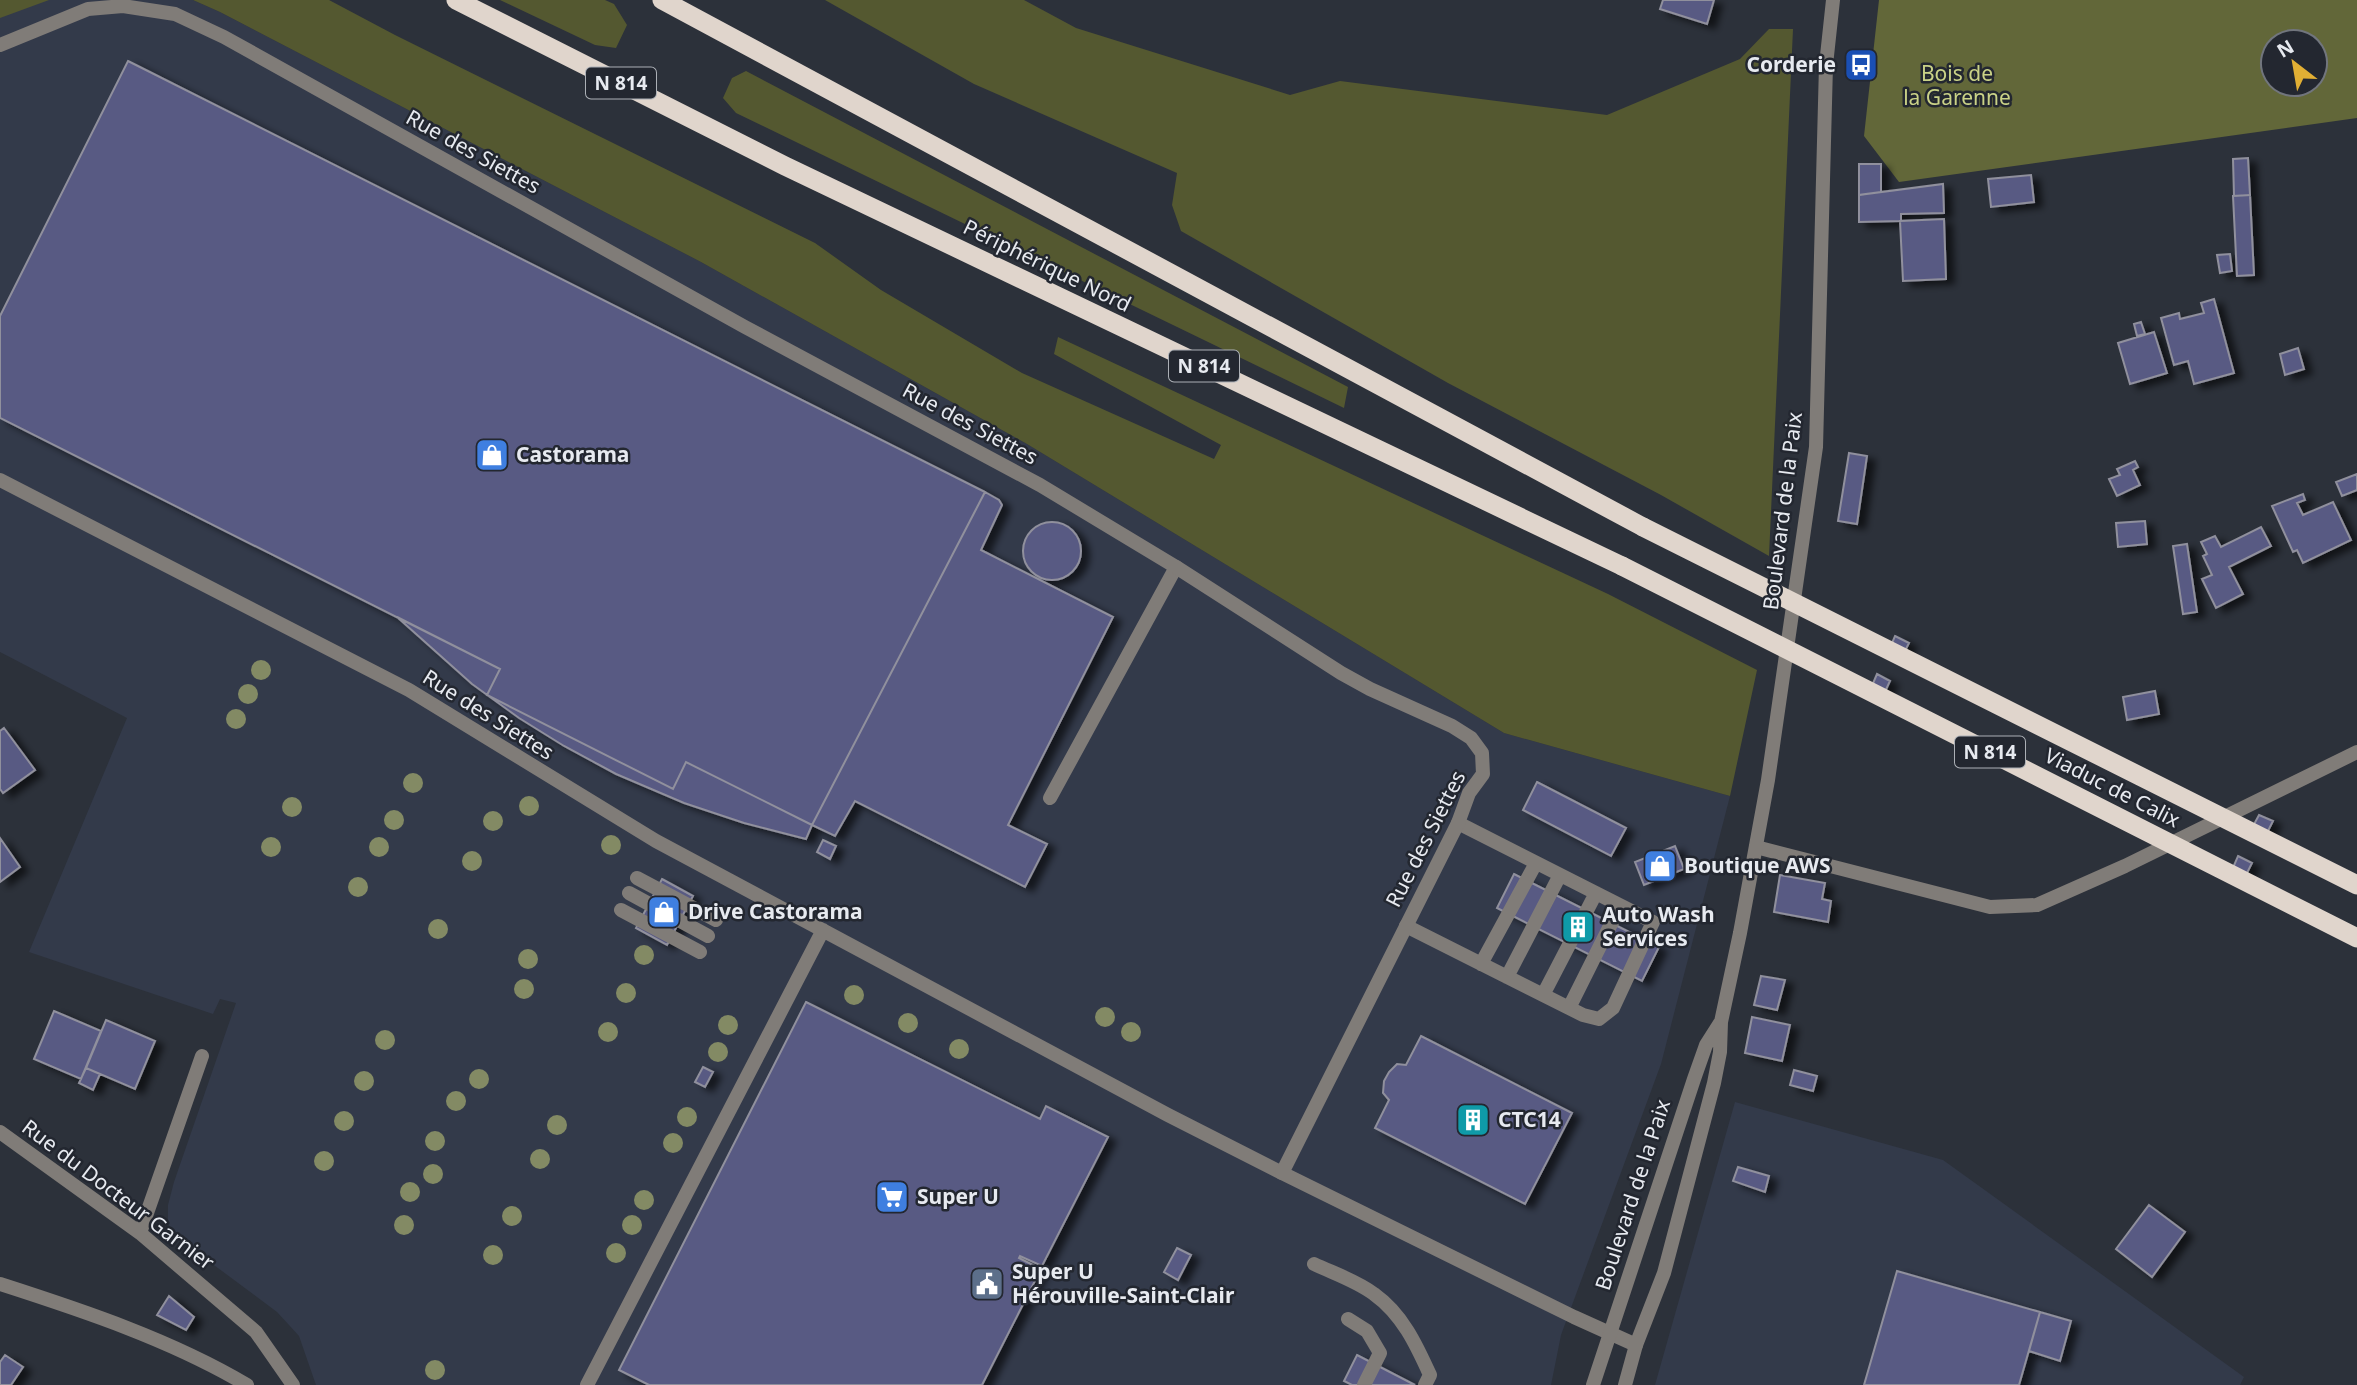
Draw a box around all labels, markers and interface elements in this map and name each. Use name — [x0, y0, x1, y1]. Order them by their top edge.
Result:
north arrow — [2259, 28, 2329, 98]
text: N — [2272, 33, 2299, 64]
bus stop icon: Corderie — [1842, 46, 1880, 84]
place label: Corderie — [1746, 50, 1836, 78]
park label: Bois de la Garenne — [1903, 59, 2011, 111]
road number: N 814 — [586, 68, 656, 99]
street label: Rue des Siettes — [401, 103, 546, 200]
street label: Périphérique Nord — [959, 212, 1136, 318]
road number: N 814 — [1169, 350, 1239, 382]
street label: Rue des Siettes — [898, 376, 1043, 471]
street label: Boulevard de la Paix — [1756, 410, 1808, 611]
shop icon: Castorama — [473, 436, 511, 474]
place label: Castorama — [516, 440, 629, 468]
street label: Rue des Siettes — [418, 663, 559, 766]
road number: N 814 — [1955, 736, 2025, 768]
street label: Viaduc de Calix — [2040, 741, 2185, 833]
street label: Rue des Siettes — [1379, 766, 1472, 911]
shop icon: Boutique AWS — [1641, 847, 1679, 885]
place label: Boutique AWS — [1684, 851, 1831, 879]
shop icon: Drive Castorama — [645, 893, 683, 931]
place label: Drive Castorama — [688, 897, 862, 925]
place label: Auto Wash Services — [1602, 900, 1715, 952]
building icon: Auto Wash Services — [1559, 908, 1597, 946]
street label: Boulevard de la Paix — [1588, 1096, 1676, 1294]
building icon: CTC14 — [1454, 1101, 1492, 1139]
place label: CTC14 — [1498, 1105, 1561, 1133]
street label: Rue du Docteur Garnier — [17, 1113, 221, 1276]
supermarket icon: Super U — [873, 1178, 911, 1216]
place label: Super U — [917, 1182, 999, 1210]
place label: Super U Hérouville-Saint-Clair — [1012, 1257, 1235, 1309]
public building icon: Super U Hérouville-Saint-Clair — [968, 1265, 1006, 1303]

